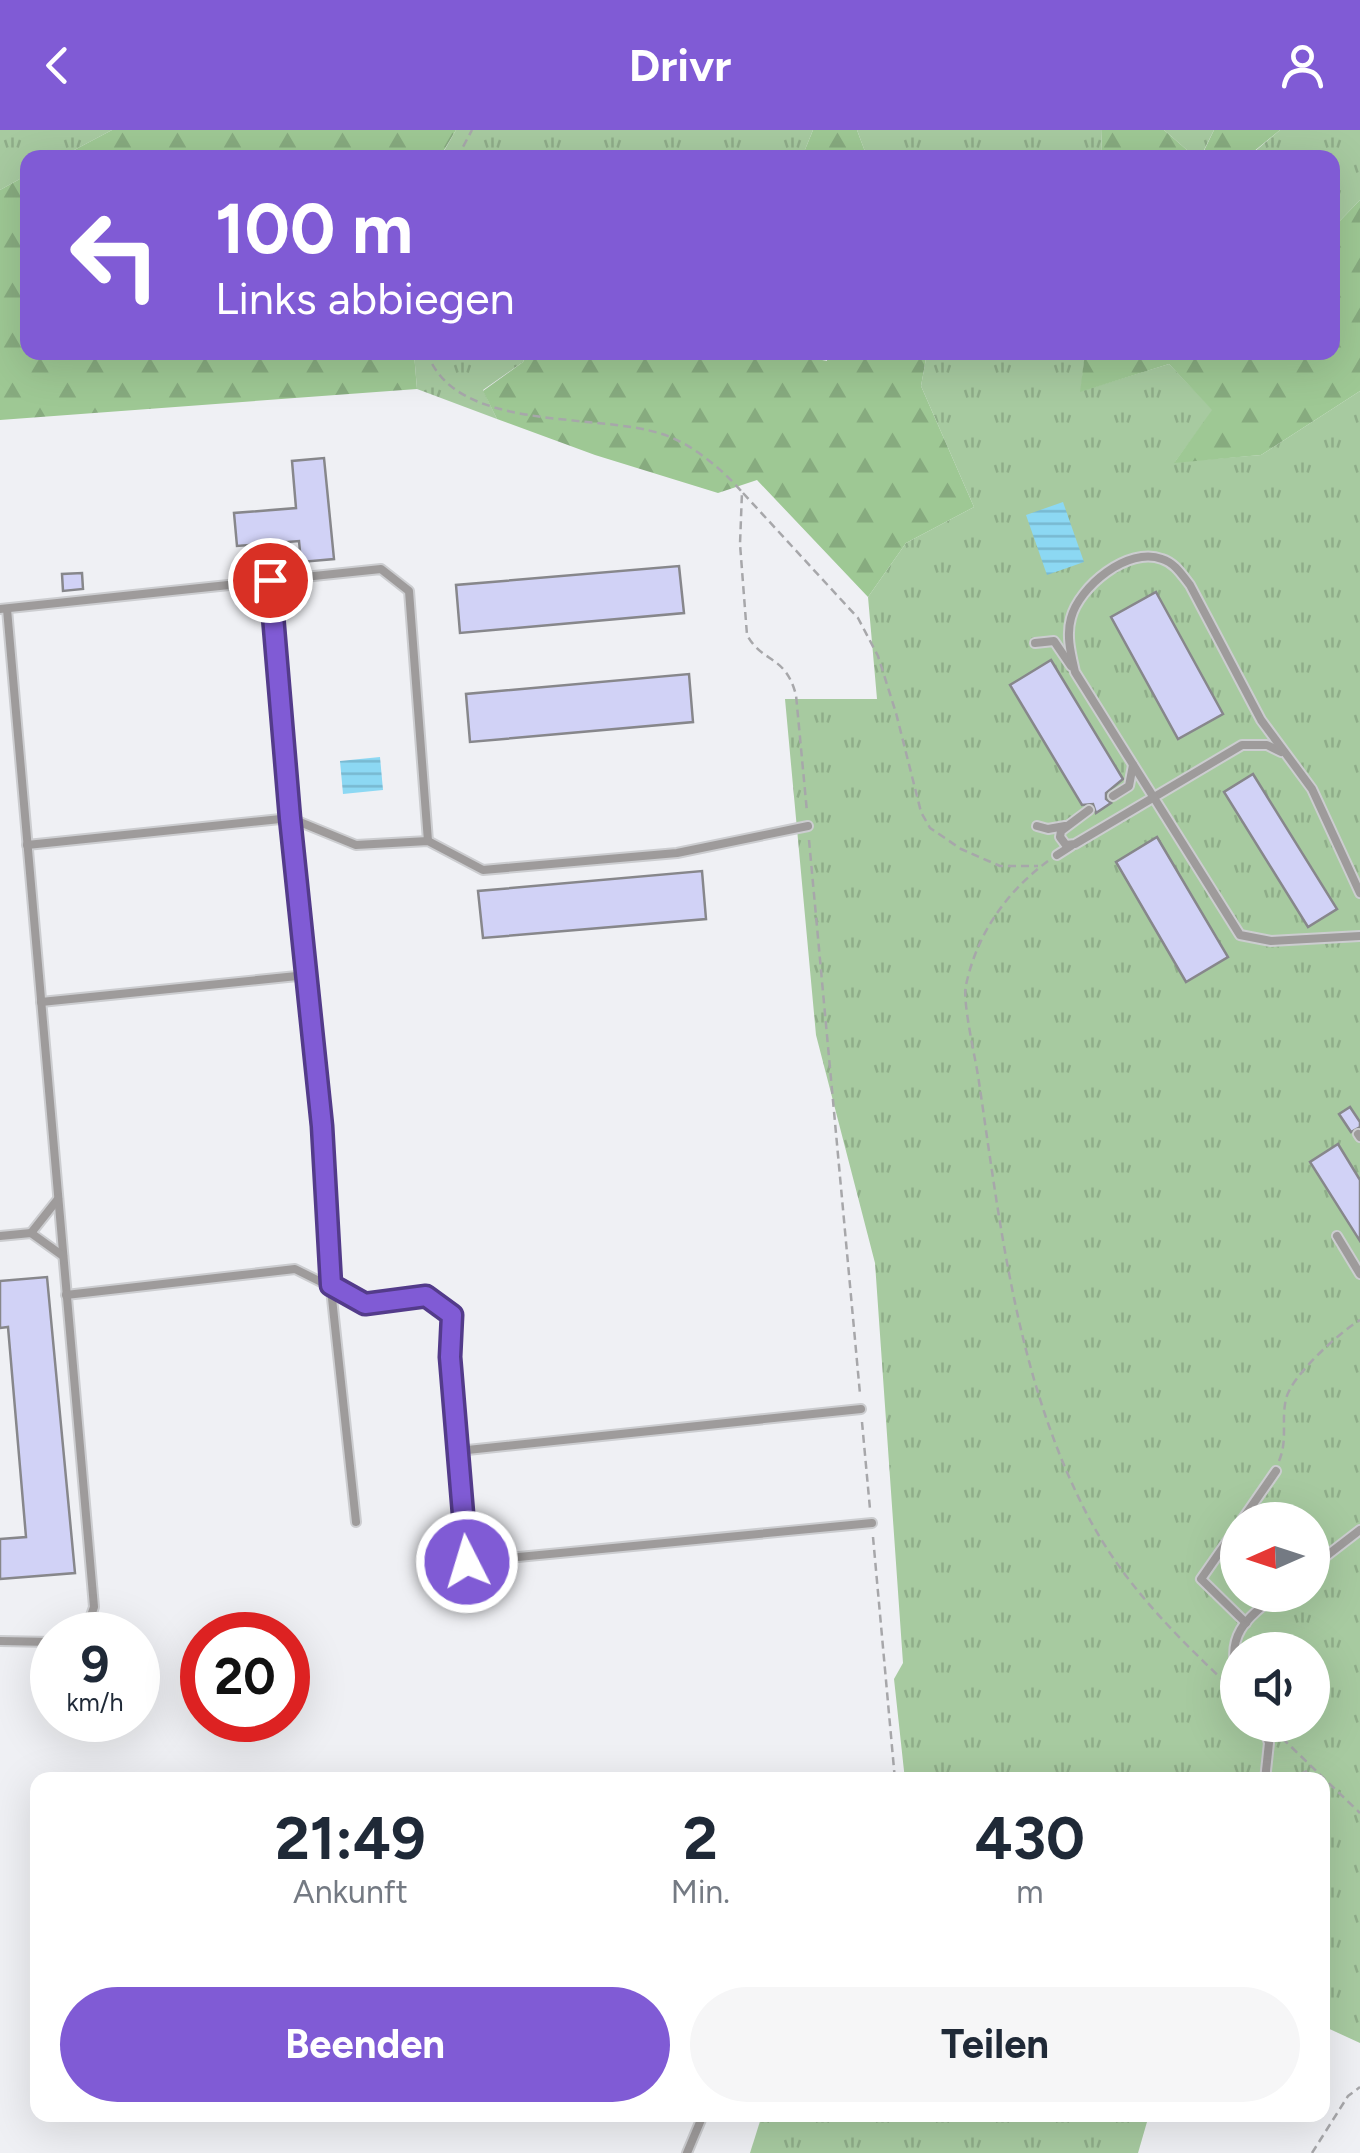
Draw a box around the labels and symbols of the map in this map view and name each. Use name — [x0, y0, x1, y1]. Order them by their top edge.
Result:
pin — [228, 538, 313, 623]
north arrow — [1220, 1502, 1330, 1612]
position arrow — [415, 1510, 519, 1614]
speed limit sign: 20 — [180, 1612, 310, 1742]

